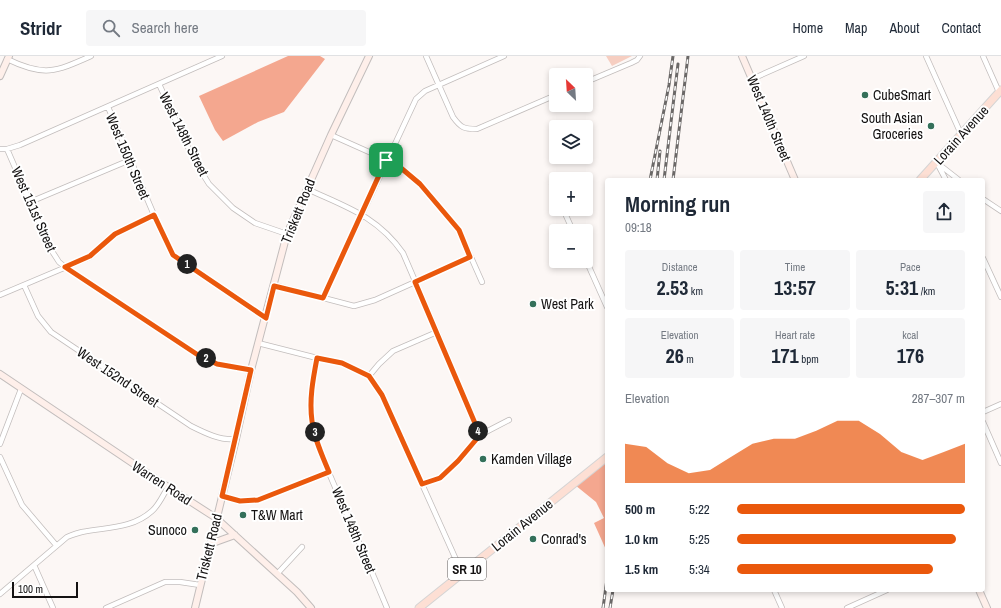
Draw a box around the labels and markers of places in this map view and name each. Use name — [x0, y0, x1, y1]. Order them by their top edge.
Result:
place label: CubeSmart — [873, 86, 931, 104]
marker: CubeSmart — [860, 90, 870, 100]
place label: South Asian Groceries — [861, 109, 923, 143]
marker: South Asian Groceries — [926, 121, 936, 131]
pin — [369, 143, 403, 177]
pin: 1 — [177, 254, 197, 274]
place label: West Park — [541, 295, 594, 313]
marker: West Park — [528, 299, 538, 309]
pin: 2 — [196, 348, 216, 368]
pin: 4 — [468, 421, 488, 441]
pin: 3 — [305, 422, 325, 442]
place label: Kamden Village — [491, 450, 572, 468]
marker: Kamden Village — [478, 454, 488, 464]
place label: T&W Mart — [251, 506, 303, 524]
marker: T&W Mart — [238, 510, 248, 520]
place label: Sunoco — [148, 521, 187, 539]
marker: Sunoco — [190, 525, 200, 535]
place label: Conrad's — [541, 530, 587, 548]
marker: Conrad's — [528, 534, 538, 544]

